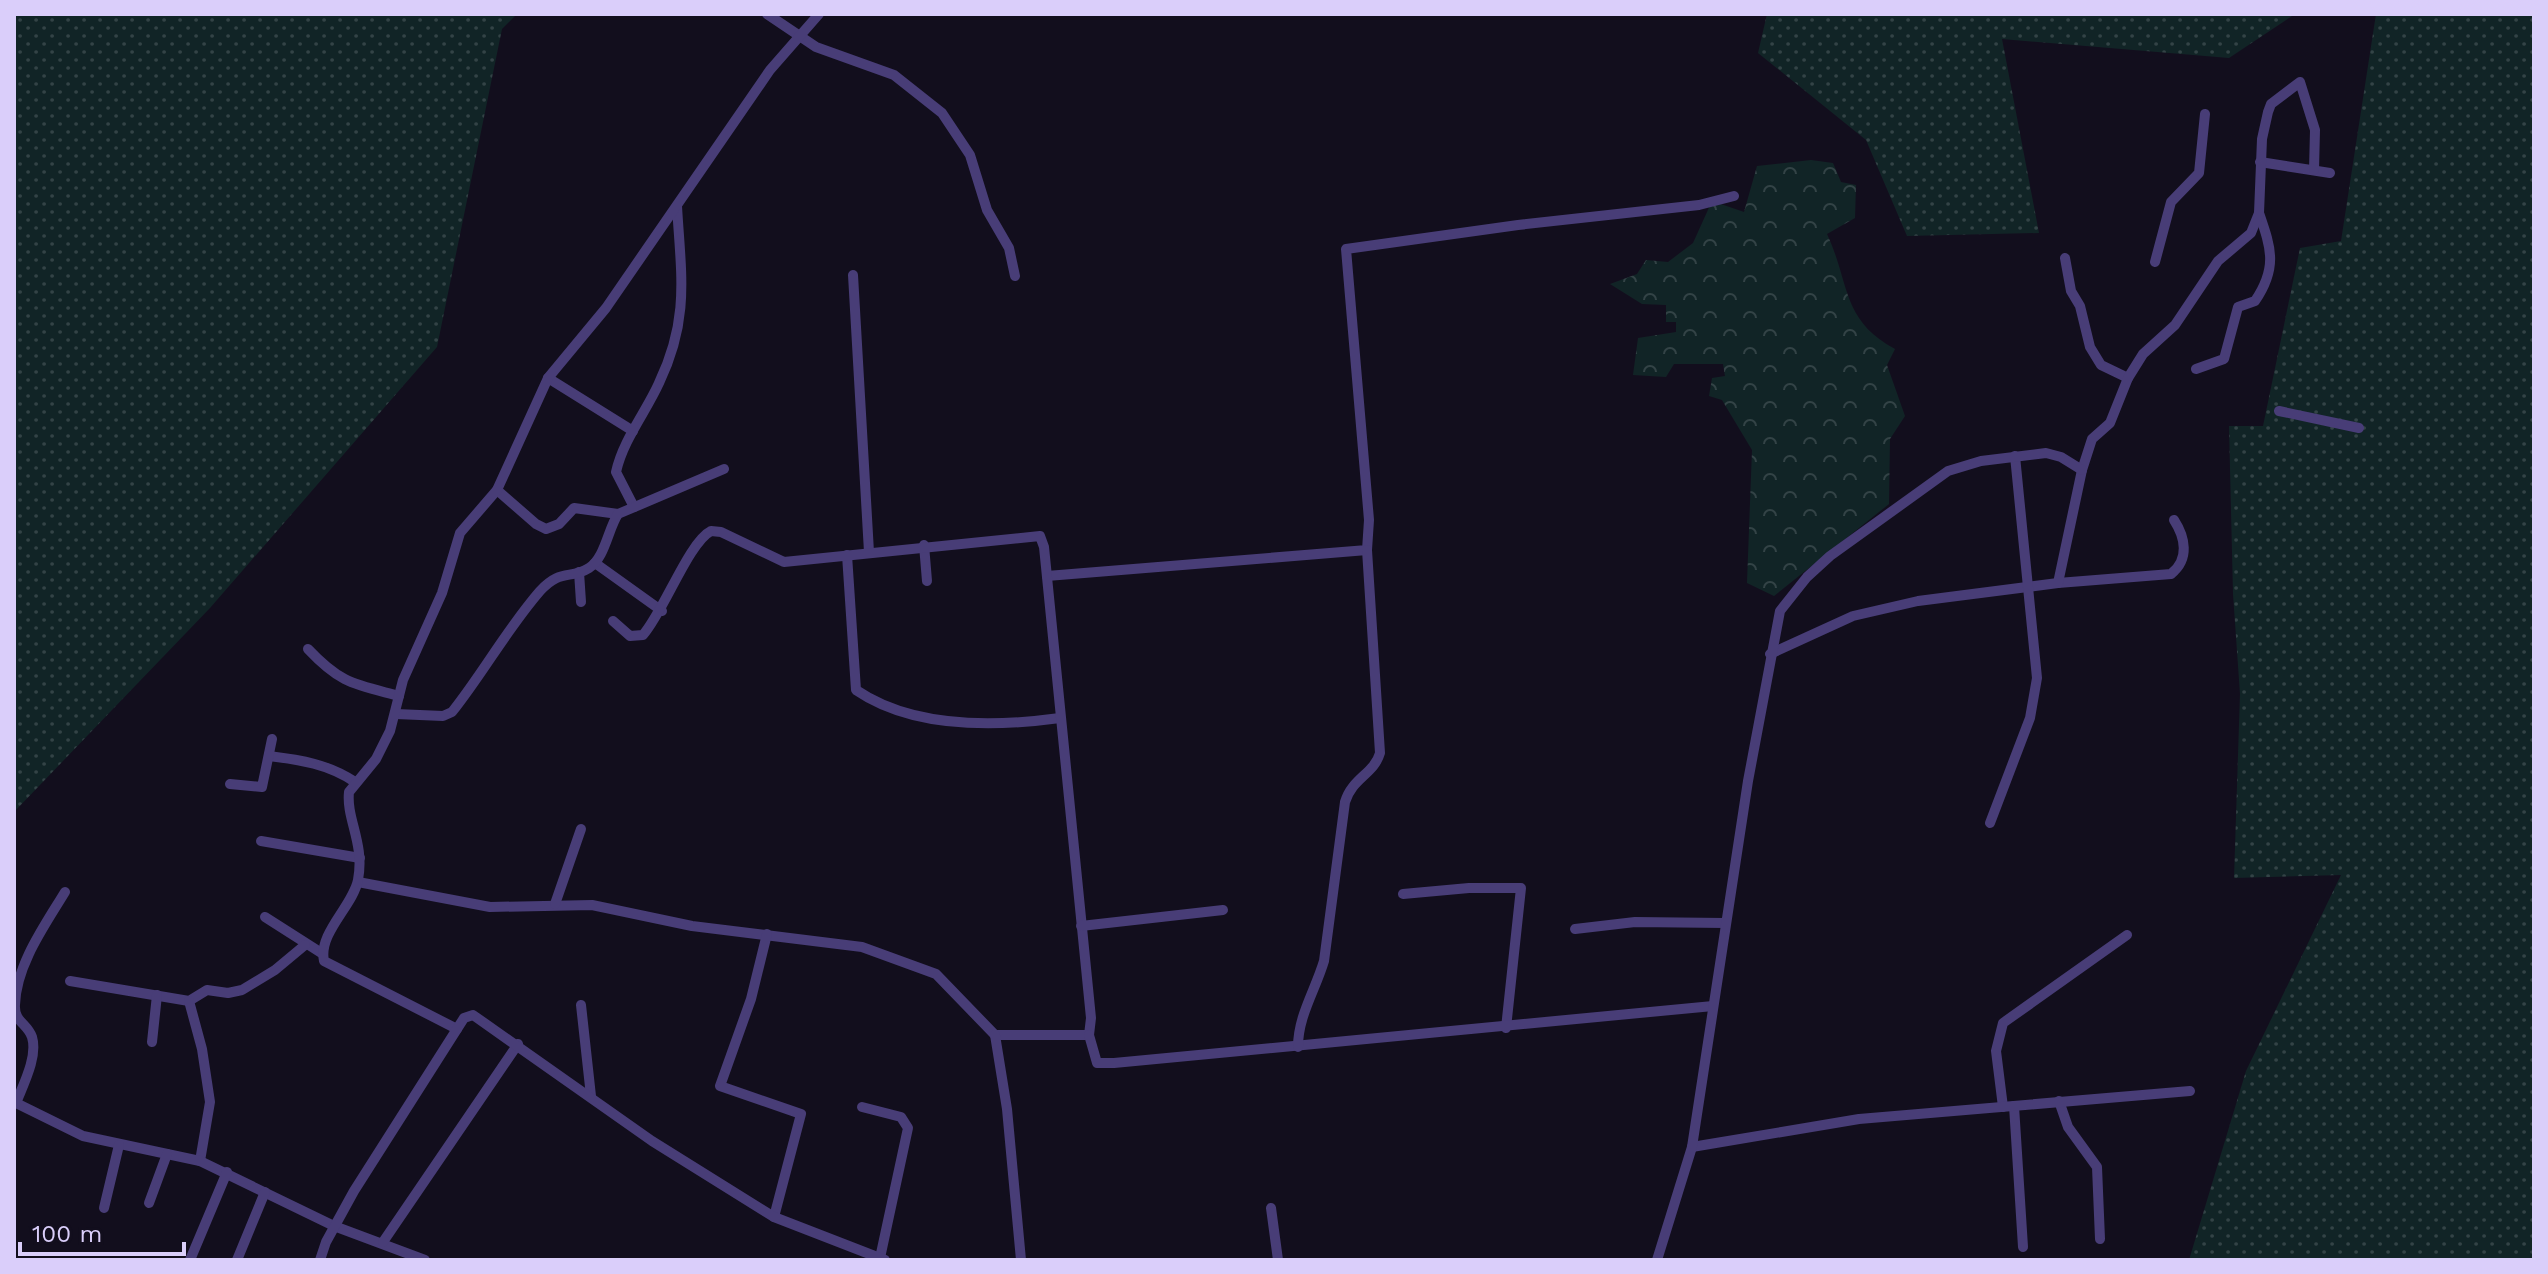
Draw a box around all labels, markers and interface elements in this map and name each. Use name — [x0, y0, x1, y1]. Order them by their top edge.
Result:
scale bar — [20, 1206, 184, 1256]
text: 100 m — [32, 1220, 102, 1248]

